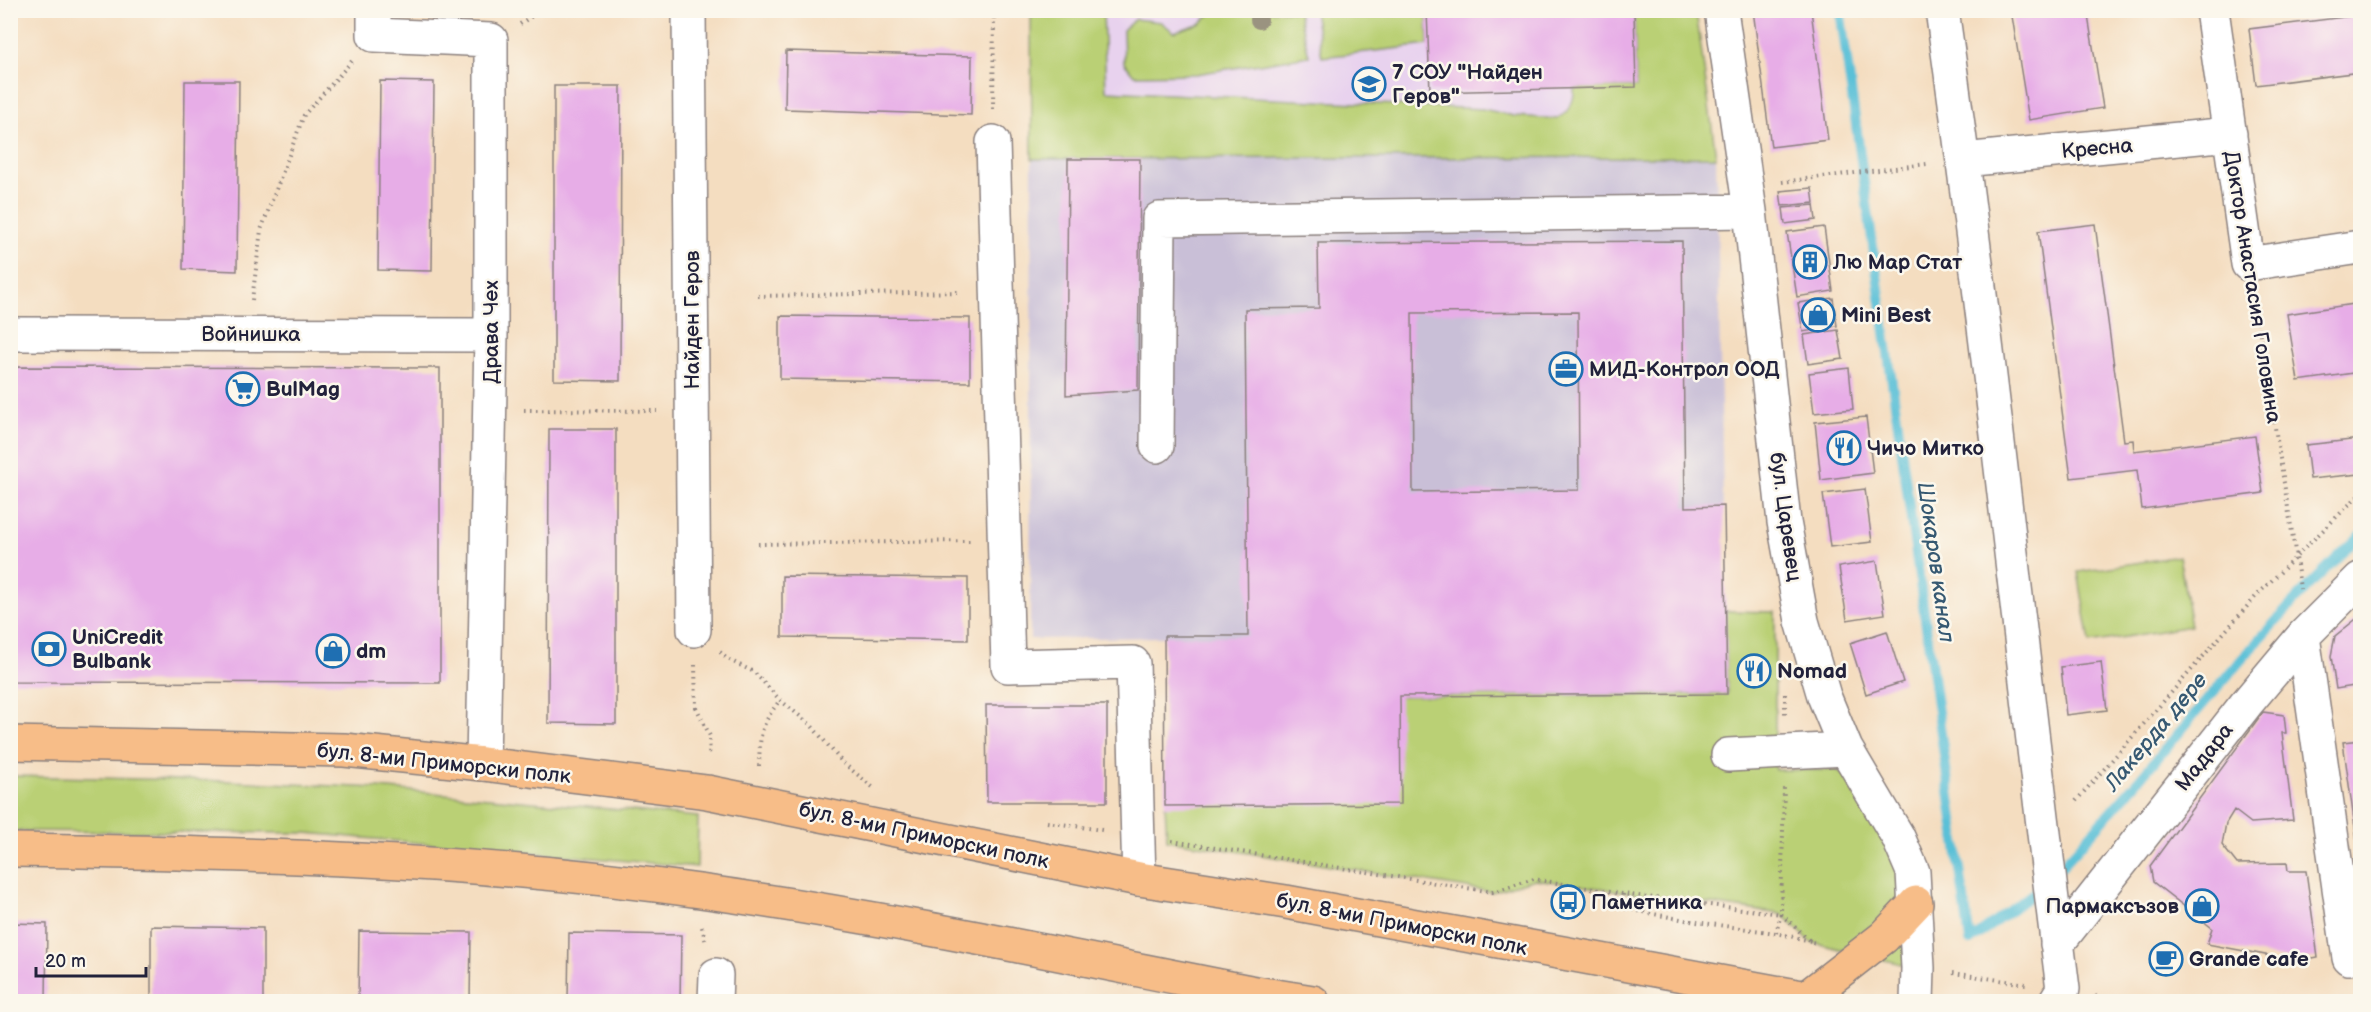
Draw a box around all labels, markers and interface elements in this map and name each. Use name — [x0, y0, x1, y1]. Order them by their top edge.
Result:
place label: 7 СОУ "Найден Геров" — [1392, 60, 1543, 109]
school or university icon: 7 СОУ "Найден Геров" — [1351, 66, 1387, 102]
street label: Кресна — [2060, 133, 2134, 164]
street label: Доктор Анастасия Головина — [2219, 149, 2286, 426]
building icon: Лю Мар Стат — [1792, 244, 1828, 280]
street label: Найден Геров — [680, 250, 705, 390]
place label: Лю Мар Стат — [1832, 250, 1962, 275]
street label: Драва Чех — [479, 280, 504, 384]
shop icon: Mini Best — [1800, 297, 1836, 333]
place label: Mini Best — [1841, 303, 1931, 328]
street label: Войнишка — [201, 322, 301, 347]
office icon: МИД-Контрол ООД — [1548, 351, 1584, 387]
place label: МИД-Контрол ООД — [1589, 357, 1780, 382]
supermarket icon: BulMag — [225, 371, 261, 407]
place label: BulMag — [266, 377, 340, 402]
restaurant icon: Чичо Митко — [1826, 430, 1862, 466]
place label: Чичо Митко — [1867, 436, 1984, 461]
street label: бул. Царевец — [1764, 451, 1807, 583]
water label: Шокаров канал — [1911, 480, 1960, 645]
place label: UniCredit Bulbank — [72, 625, 163, 674]
bank icon: UniCredit Bulbank — [31, 631, 67, 667]
shop icon: dm — [315, 633, 351, 669]
place label: dm — [356, 639, 386, 664]
restaurant icon: Nomad — [1736, 653, 1772, 689]
place label: Nomad — [1777, 659, 1847, 684]
water label: Лакерда дере — [2098, 667, 2214, 798]
street label: Мадара — [2170, 718, 2239, 796]
street label: бул. 8-ми Приморски полк — [316, 738, 572, 789]
street label: бул. 8-ми Приморски полк — [797, 797, 1051, 874]
bus stop icon: Паметника — [1550, 884, 1586, 920]
street label: бул. 8-ми Приморски полк — [1274, 888, 1529, 961]
shop icon: Пармаксъзов — [2184, 888, 2220, 924]
place label: Паметника — [1591, 890, 1703, 915]
place label: Пармаксъзов — [2046, 894, 2180, 919]
scale bar — [36, 940, 146, 978]
cafe icon: Grande cafe — [2148, 941, 2184, 977]
place label: Grande cafe — [2189, 947, 2309, 972]
text: 20 m — [45, 951, 86, 972]

